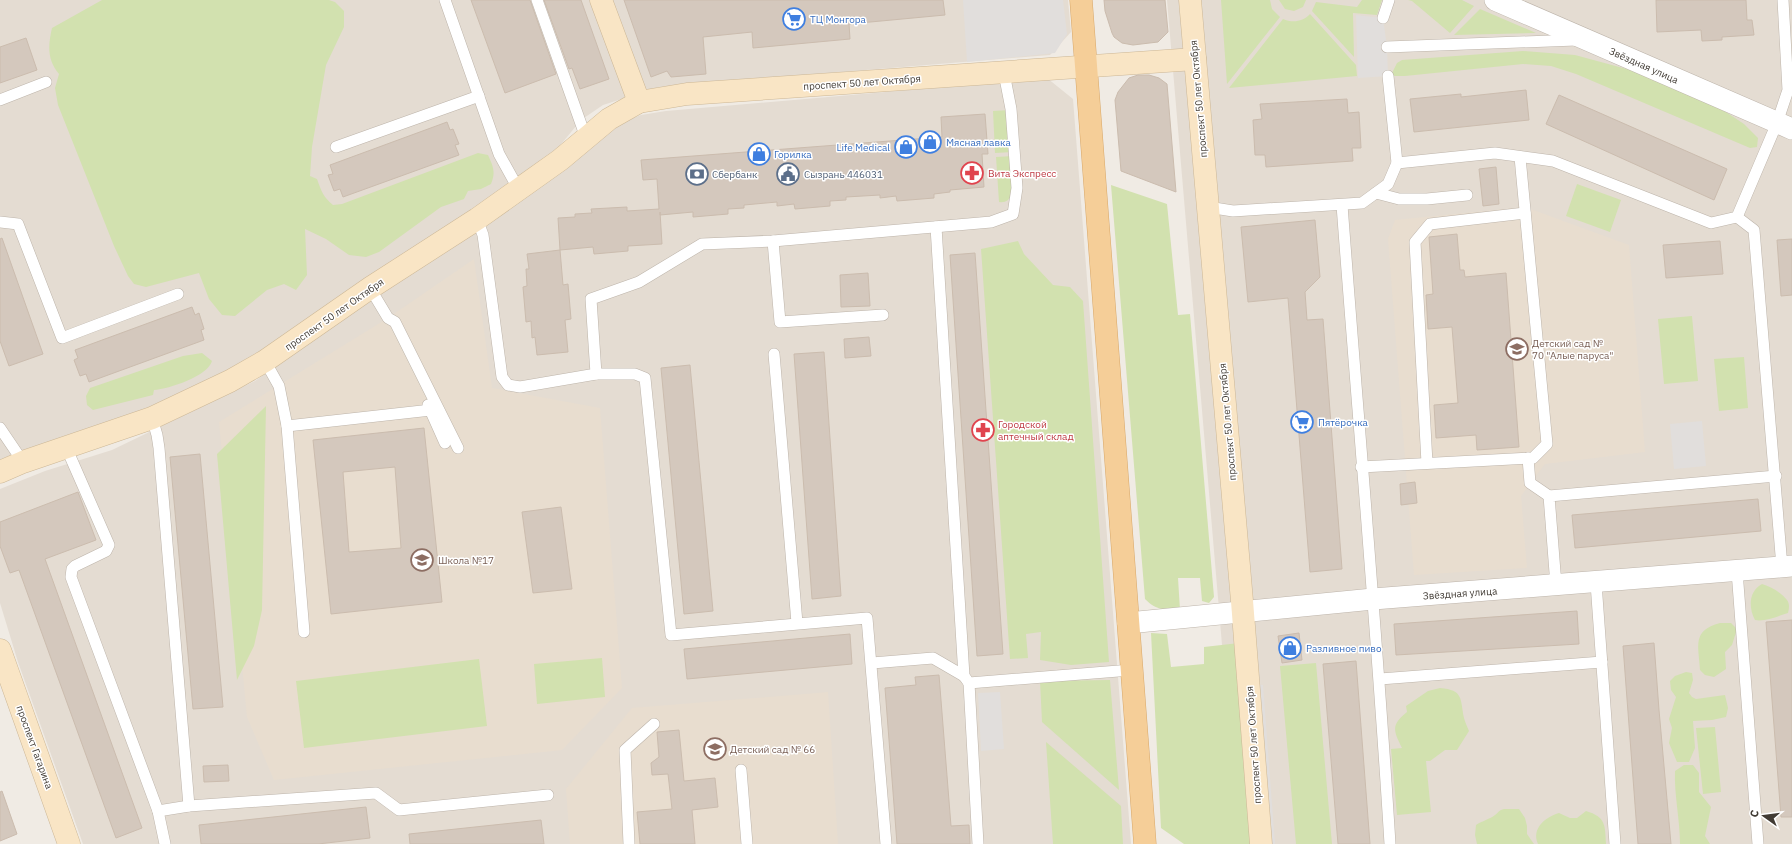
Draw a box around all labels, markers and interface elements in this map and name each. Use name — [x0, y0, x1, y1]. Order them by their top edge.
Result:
supermarket icon: ТЦ Монгора — [781, 6, 807, 32]
place label: ТЦ Монгора — [810, 13, 867, 26]
street label: проспект 50 лет Октября — [1187, 40, 1210, 158]
street label: Звёздная улица — [1607, 44, 1681, 87]
street label: проспект 50 лет Октября — [803, 72, 921, 93]
shop icon: Мясная лавка — [917, 129, 943, 155]
shop icon: Life Medical — [893, 134, 919, 160]
place label: Мясная лавка — [946, 136, 1011, 149]
shop icon: Горилка — [746, 141, 772, 167]
place label: Life Medical — [836, 141, 890, 154]
place label: Горилка — [774, 148, 812, 161]
pharmacy icon: Вита Экспресс — [959, 160, 985, 186]
bank icon: Сбербанк — [684, 161, 710, 187]
public building icon: Сызрань 446031 — [775, 161, 801, 187]
place label: Вита Экспресс — [988, 167, 1056, 180]
place label: Сбербанк — [712, 168, 758, 181]
place label: Сызрань 446031 — [804, 168, 883, 181]
street label: проспект 50 лет Октября — [282, 275, 386, 354]
school or university icon: Детский сад № 70 "Алые паруса" — [1504, 336, 1530, 362]
place label: Детский сад № 70 "Алые паруса" — [1532, 337, 1613, 362]
street label: проспект 50 лет Октября — [1216, 363, 1239, 481]
supermarket icon: Пятёрочка — [1289, 409, 1315, 435]
place label: Пятёрочка — [1318, 416, 1369, 429]
pharmacy icon: Городской аптечный склад — [970, 417, 996, 443]
place label: Городской аптечный склад — [998, 418, 1074, 443]
school or university icon: Школа №17 — [409, 547, 435, 573]
place label: Школа №17 — [438, 554, 494, 567]
street label: Звёздная улица — [1422, 584, 1498, 603]
shop icon: Разливное пиво — [1277, 635, 1303, 661]
place label: Разливное пиво — [1306, 642, 1382, 655]
street label: проспект 50 лет Октября — [1243, 686, 1264, 804]
street label: проспект Гагарина — [13, 704, 56, 791]
school or university icon: Детский сад № 66 — [702, 736, 728, 762]
place label: Детский сад № 66 — [730, 743, 815, 756]
north arrow — [1744, 796, 1784, 836]
text: С — [1747, 808, 1762, 819]

